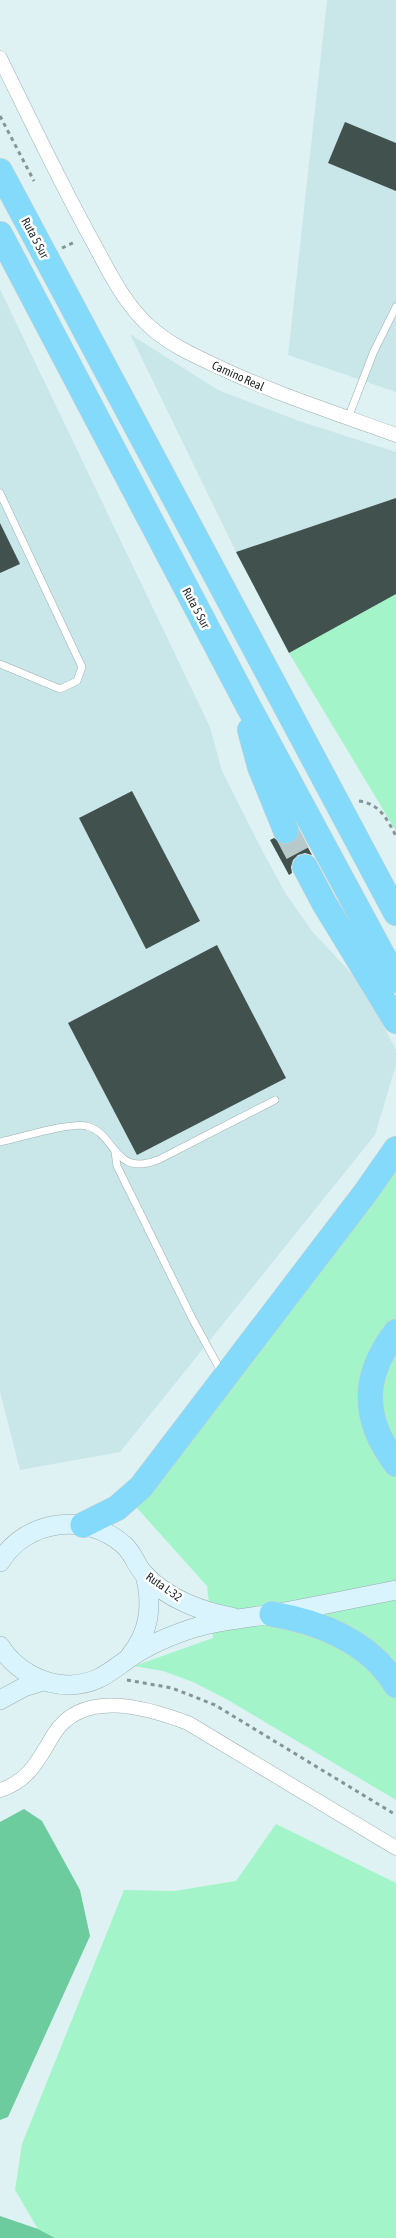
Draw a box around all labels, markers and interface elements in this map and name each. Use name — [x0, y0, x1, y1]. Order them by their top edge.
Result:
street label: Ruta 5 Sur — [18, 215, 52, 261]
street label: Camino Real — [210, 358, 267, 394]
street label: Ruta 5 Sur — [179, 585, 213, 631]
street label: Ruta L-32 — [143, 1570, 185, 1604]

